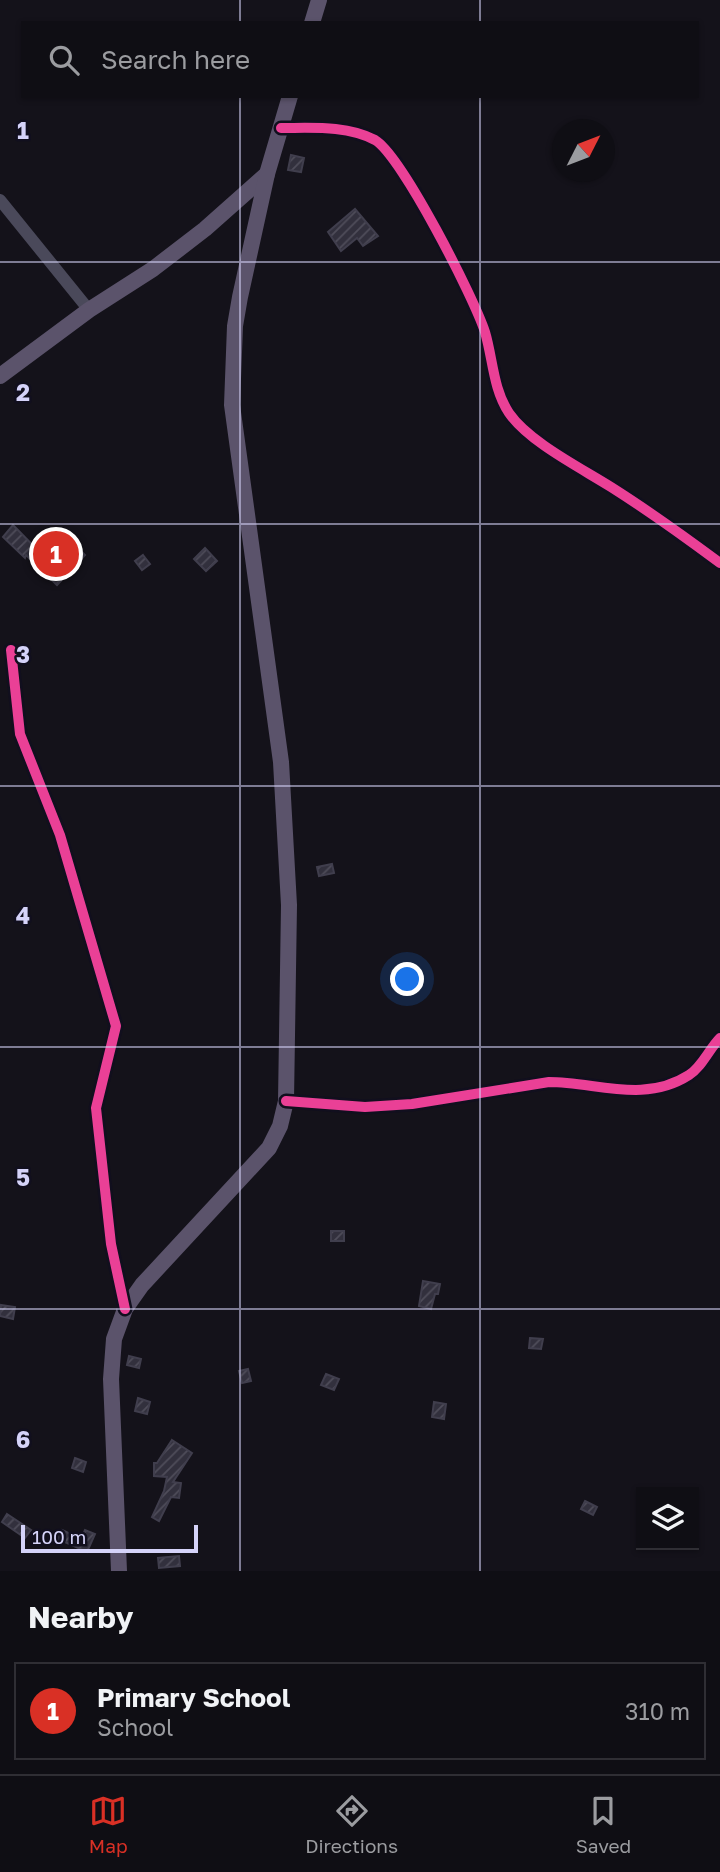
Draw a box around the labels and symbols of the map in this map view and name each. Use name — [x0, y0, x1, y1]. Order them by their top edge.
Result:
text: 1 — [17, 116, 29, 144]
north arrow — [552, 119, 615, 182]
text: 2 — [16, 378, 30, 406]
pin: 1 — [33, 528, 79, 580]
text: 3 — [16, 640, 30, 668]
text: 4 — [16, 901, 30, 929]
your location — [390, 962, 424, 996]
text: 5 — [16, 1163, 30, 1191]
text: 6 — [16, 1425, 30, 1453]
scale bar — [21, 1522, 198, 1554]

